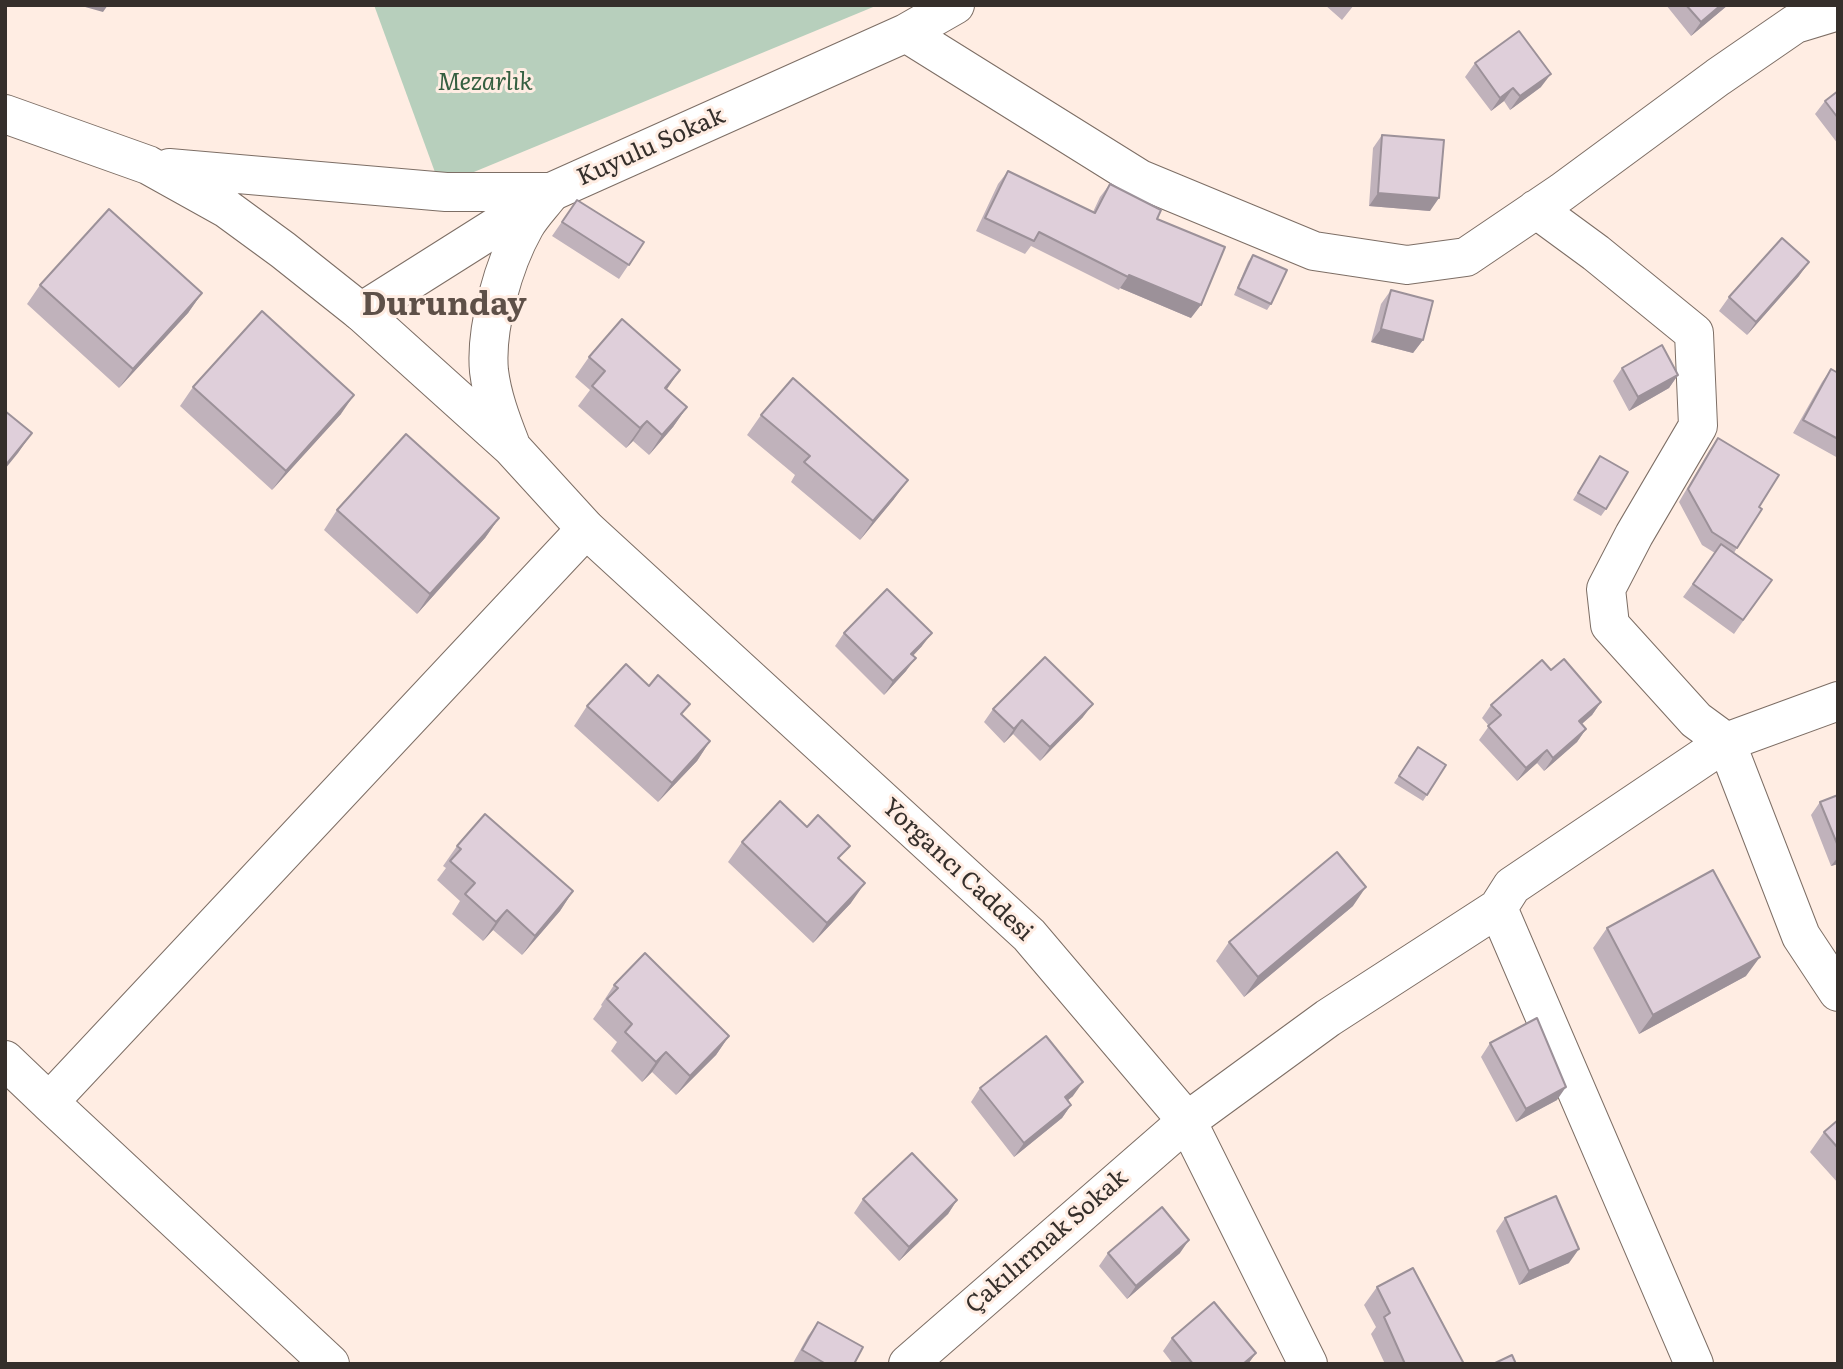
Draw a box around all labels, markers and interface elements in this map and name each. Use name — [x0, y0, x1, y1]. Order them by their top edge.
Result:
park label: Mezarlık — [437, 69, 533, 97]
street label: Kuyulu Sokak — [573, 102, 729, 192]
district label: Durunday — [361, 287, 527, 325]
street label: Yorgancı Caddesi — [876, 793, 1038, 947]
street label: Çakılırmak Sokak — [960, 1164, 1134, 1320]

